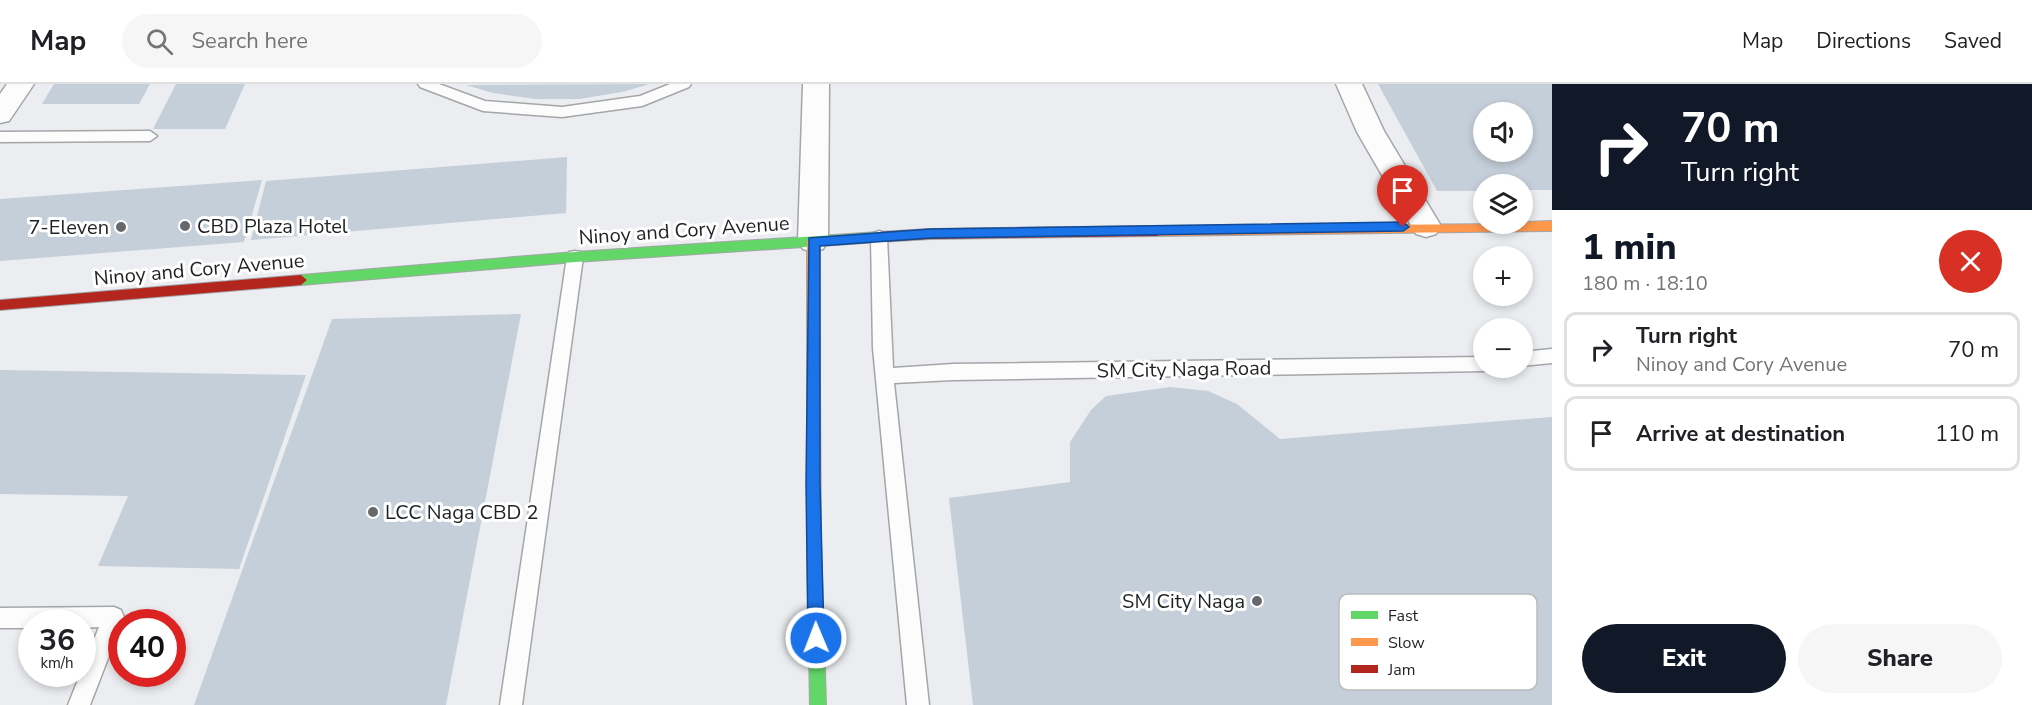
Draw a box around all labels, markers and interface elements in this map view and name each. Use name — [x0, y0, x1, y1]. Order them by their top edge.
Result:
search box — [122, 14, 542, 68]
text: Map — [30, 22, 86, 60]
icon: search — [143, 25, 176, 58]
text: Search here — [191, 26, 308, 56]
text: Map — [1742, 27, 1783, 55]
text: Directions — [1816, 27, 1911, 55]
text: Saved — [1944, 27, 2002, 55]
text: 70 m — [1681, 100, 1780, 157]
map controls — [1473, 102, 1533, 378]
button: sound — [1473, 102, 1533, 162]
icon: right — [1582, 108, 1660, 186]
text: Turn right — [1681, 154, 1799, 191]
pin — [1377, 165, 1428, 227]
icon: arrive — [1386, 174, 1419, 207]
button: layers — [1473, 174, 1533, 234]
street label: Ninoy and Cory Avenue — [578, 210, 790, 251]
place label: CBD Plaza Hotel — [197, 213, 348, 240]
place label: 7-Eleven — [28, 214, 109, 241]
marker: CBD Plaza Hotel — [178, 219, 192, 233]
marker: 7-Eleven — [114, 220, 128, 234]
text: 1 min — [1582, 223, 1677, 272]
button: close — [1939, 230, 2002, 293]
button: + — [1473, 246, 1533, 306]
street label: Ninoy and Cory Avenue — [93, 247, 305, 292]
text: 180 m · 18:10 — [1582, 270, 1708, 297]
button: − — [1473, 318, 1533, 378]
text: Turn right — [1636, 321, 1737, 351]
icon: right — [1585, 333, 1618, 366]
text: 70 m — [1948, 335, 1999, 365]
text: Ninoy and Cory Avenue — [1636, 351, 1847, 378]
street label: SM City Naga Road — [1096, 354, 1272, 385]
icon: arrive — [1585, 417, 1618, 450]
text: Arrive at destination — [1636, 419, 1845, 449]
text: 110 m — [1935, 419, 1999, 449]
place label: LCC Naga CBD 2 — [385, 499, 539, 526]
marker: LCC Naga CBD 2 — [366, 505, 380, 519]
place label: SM City Naga — [1122, 588, 1245, 615]
marker: SM City Naga — [1250, 594, 1264, 608]
legend — [1339, 594, 1537, 690]
text: Fast — [1388, 605, 1419, 627]
position arrow — [784, 606, 848, 670]
speed limit sign: 40 — [108, 609, 186, 687]
text: 36 — [39, 620, 75, 661]
button: Exit — [1582, 624, 1786, 693]
button: Share — [1798, 624, 2002, 693]
text: Slow — [1388, 632, 1425, 654]
text: km/h — [40, 653, 74, 673]
text: Jam — [1387, 659, 1415, 681]

